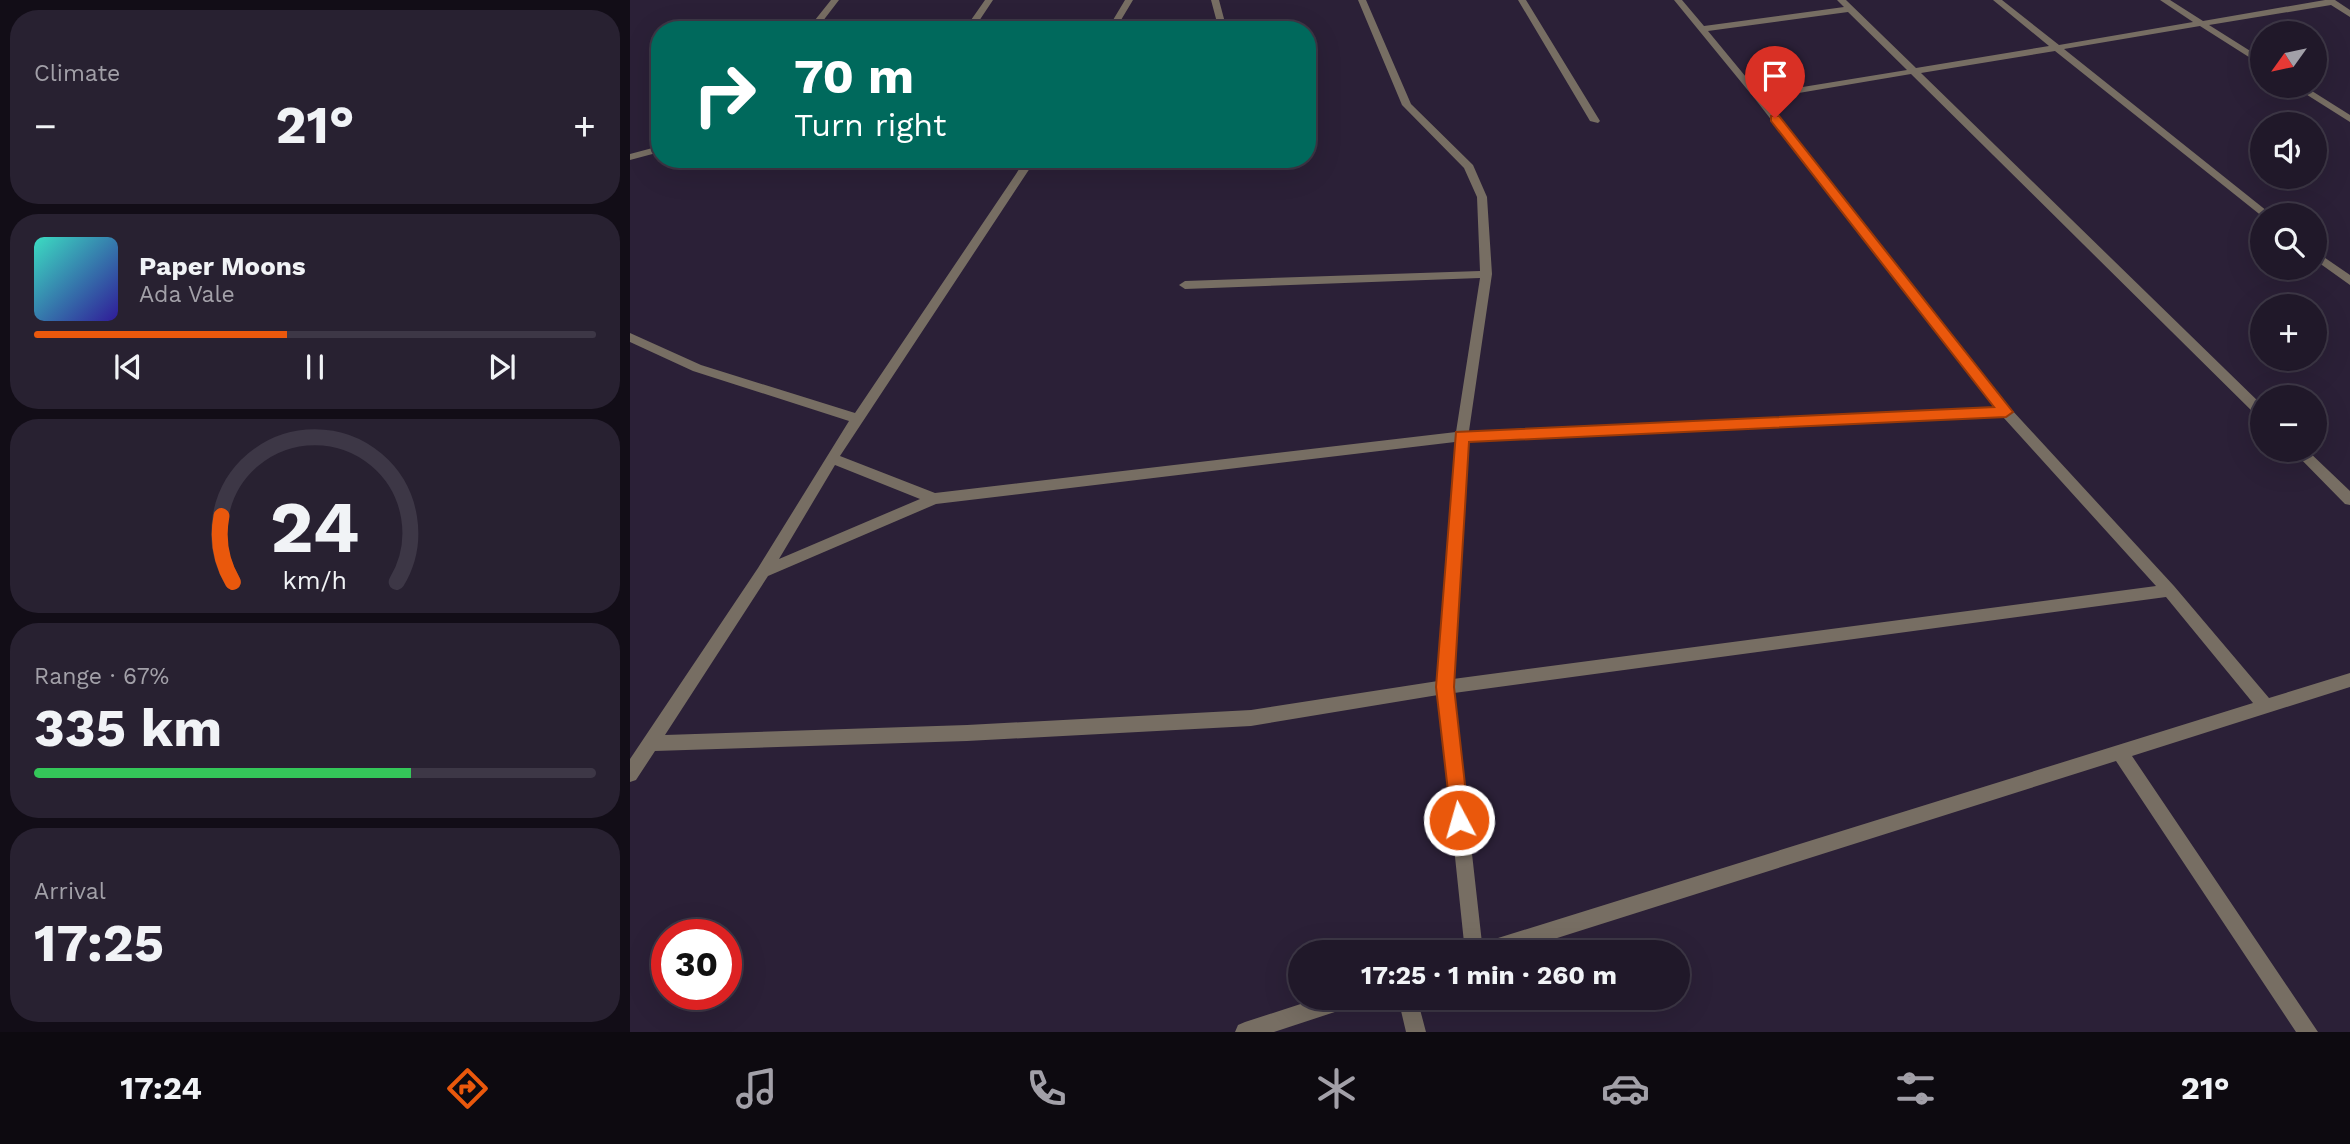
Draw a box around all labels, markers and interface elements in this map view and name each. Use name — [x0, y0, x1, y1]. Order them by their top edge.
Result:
north arrow — [2250, 21, 2328, 98]
map controls — [2250, 21, 2327, 462]
pin — [1745, 46, 1805, 118]
text: 70 m — [794, 47, 914, 105]
icon: right — [679, 49, 770, 140]
icon: arrive — [1756, 57, 1794, 95]
text: Climate — [34, 60, 120, 87]
text: 21° — [275, 95, 355, 156]
text: − — [34, 104, 57, 148]
text: + — [573, 104, 596, 148]
text: Turn right — [794, 106, 946, 144]
button: sound — [2250, 112, 2327, 189]
button: search — [2250, 203, 2327, 280]
text: Paper Moons — [139, 251, 306, 281]
text: Ada Vale — [139, 281, 235, 308]
button: + — [2250, 294, 2327, 371]
icon: previous — [109, 348, 147, 386]
icon: pause — [296, 348, 334, 386]
icon: next — [483, 348, 521, 386]
button: − — [2250, 385, 2327, 462]
text: 24 — [270, 484, 360, 570]
text: km/h — [283, 566, 347, 595]
text: Range · 67% — [34, 663, 169, 690]
text: 335 km — [34, 698, 222, 759]
position arrow — [1422, 783, 1496, 857]
text: Arrival — [34, 878, 106, 905]
text: 17:25 — [34, 913, 164, 974]
speed limit sign: 30 — [651, 919, 742, 1010]
text: 17:25 · 1 min · 260 m — [1361, 960, 1617, 990]
icon: directions — [443, 1064, 492, 1113]
icon: music — [732, 1064, 781, 1113]
icon: phone — [1022, 1064, 1071, 1113]
icon: climate — [1312, 1064, 1361, 1113]
icon: car — [1601, 1064, 1650, 1113]
icon: filters — [1891, 1064, 1940, 1113]
text: 17:24 — [120, 1069, 202, 1107]
text: 21° — [2181, 1069, 2230, 1107]

